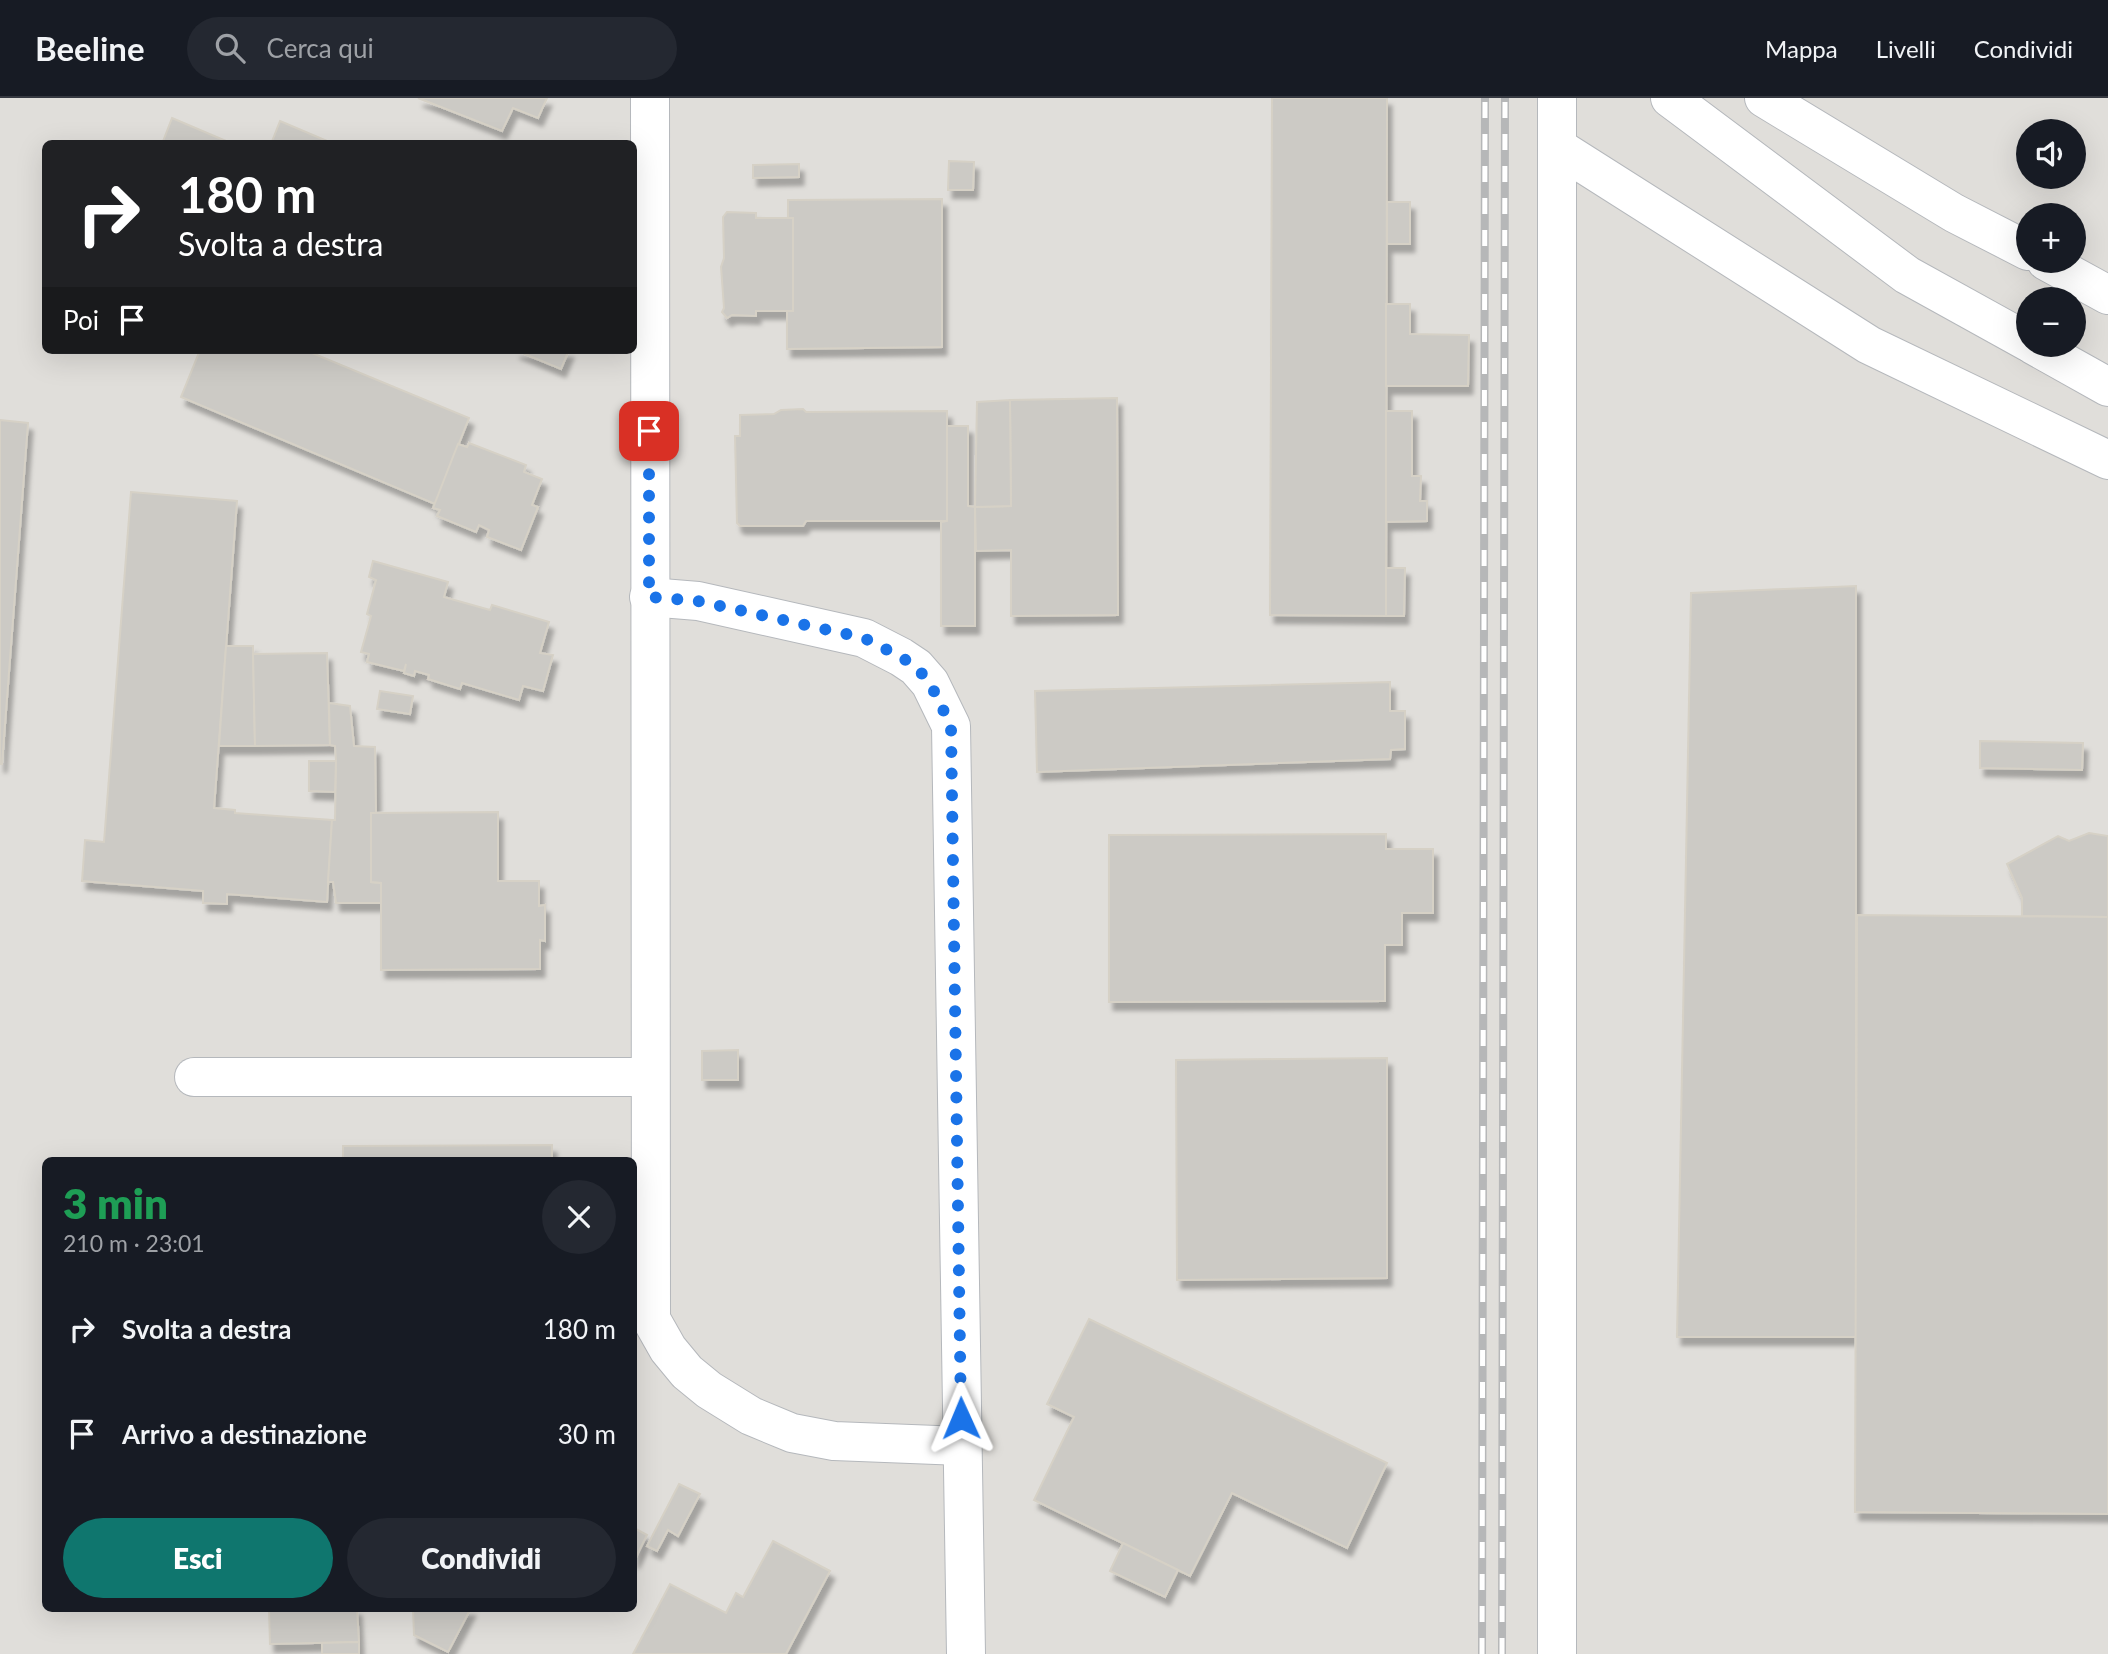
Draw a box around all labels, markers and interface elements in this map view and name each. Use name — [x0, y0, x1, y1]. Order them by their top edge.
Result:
search box — [187, 17, 677, 80]
text: Beeline — [35, 28, 145, 68]
icon: search — [211, 29, 249, 67]
text: Cerca qui — [267, 32, 374, 64]
text: Mappa — [1765, 34, 1838, 63]
text: Livelli — [1876, 34, 1936, 63]
text: Condividi — [1974, 34, 2073, 63]
map controls — [2016, 119, 2086, 357]
button: sound — [2016, 119, 2086, 189]
text: 180 m — [178, 165, 316, 223]
icon: right — [63, 168, 154, 259]
button: + — [2016, 203, 2086, 273]
text: Svolta a destra — [178, 224, 383, 263]
button: − — [2016, 287, 2086, 357]
icon: arrive — [113, 301, 151, 339]
text: Poi — [63, 304, 99, 336]
pin — [619, 401, 679, 461]
icon: arrive — [630, 412, 668, 450]
text: 3 min — [63, 1178, 168, 1228]
button: close — [542, 1180, 616, 1254]
text: 210 m · 23:01 — [63, 1229, 205, 1257]
icon: right — [63, 1310, 101, 1348]
text: Svolta a destra — [122, 1313, 292, 1345]
text: 180 m — [543, 1313, 616, 1345]
position arrow — [924, 1381, 998, 1455]
icon: arrive — [63, 1415, 101, 1453]
text: Arrivo a destinazione — [122, 1418, 367, 1450]
text: 30 m — [558, 1418, 616, 1450]
button: Esci — [63, 1518, 333, 1598]
button: Condividi — [347, 1518, 616, 1598]

